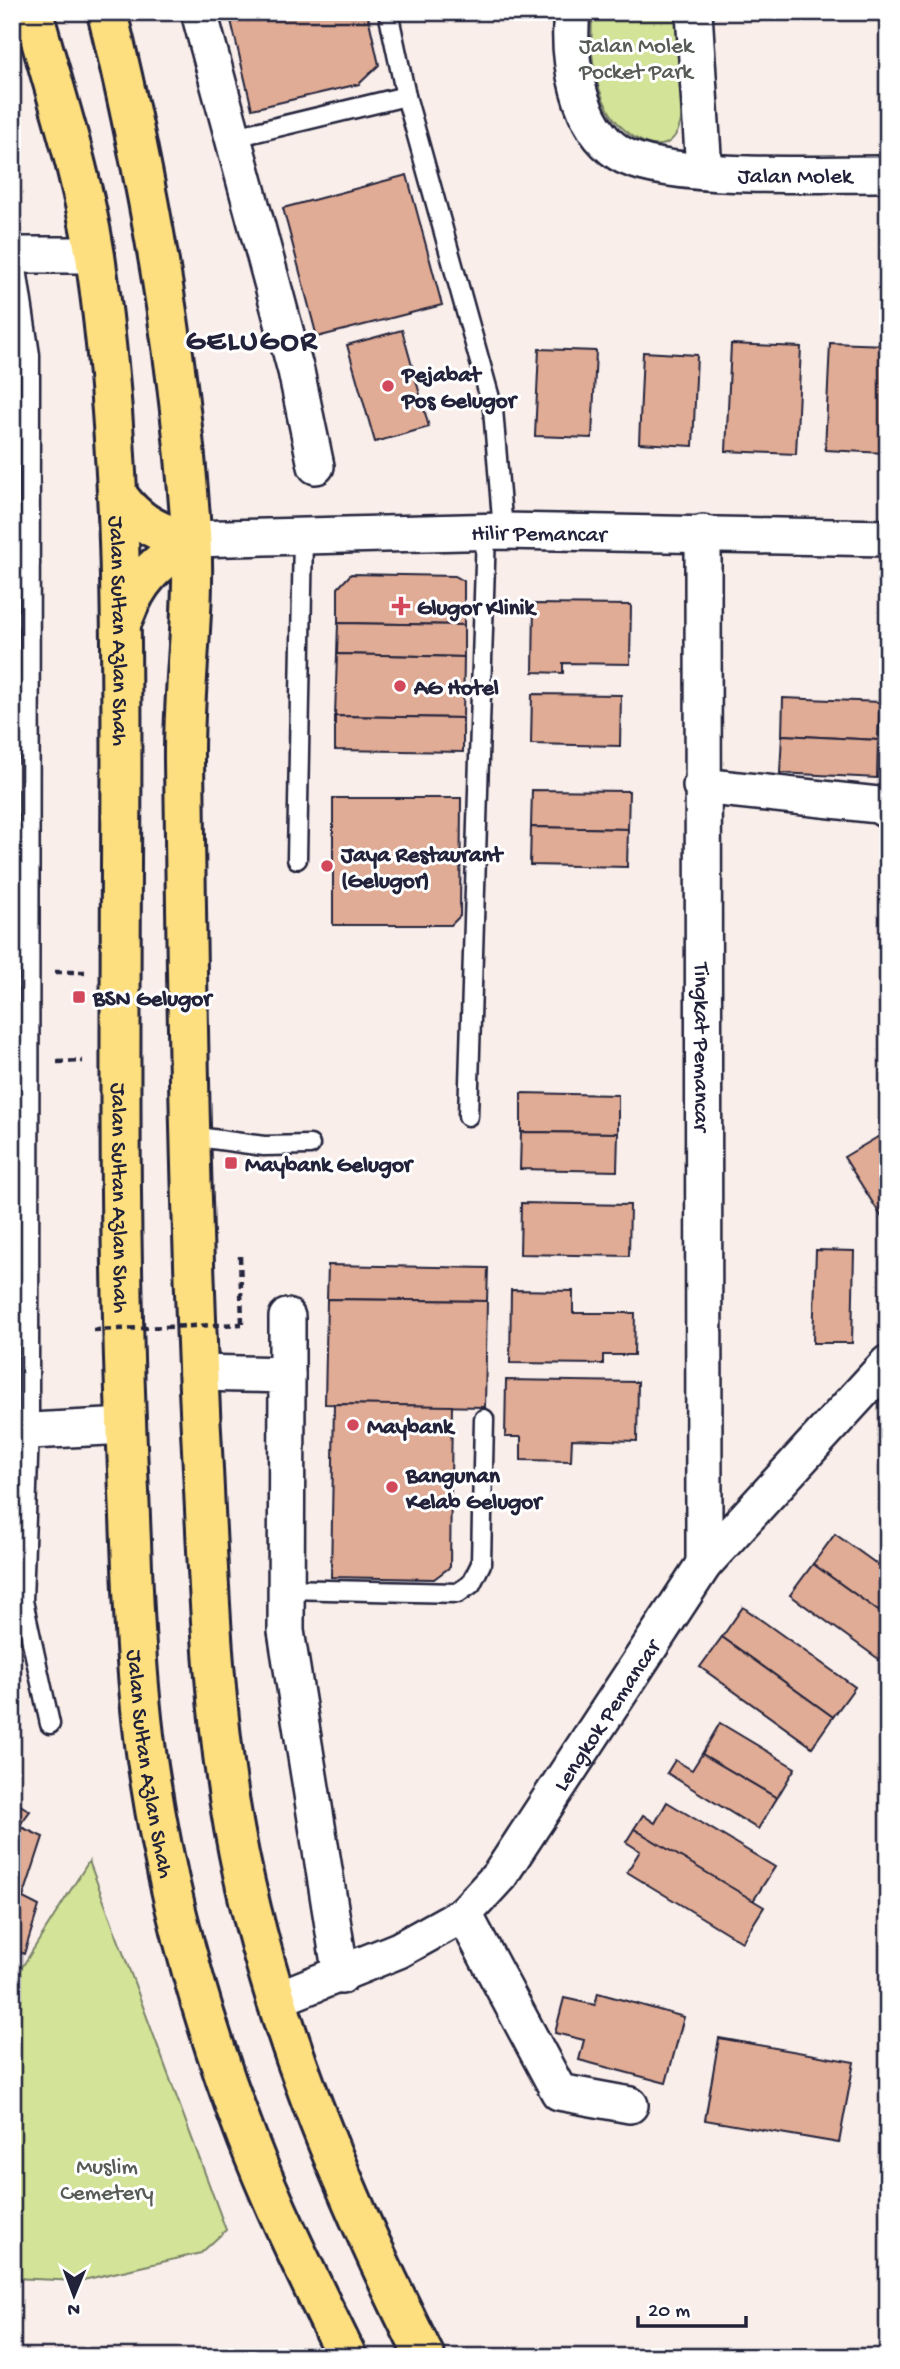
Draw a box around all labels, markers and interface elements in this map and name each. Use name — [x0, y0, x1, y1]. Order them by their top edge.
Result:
park label: Jalan Molek Pocket Park — [578, 34, 696, 87]
street label: Jalan Molek — [737, 164, 855, 192]
district label: GELUGOR — [186, 326, 319, 361]
place label: Pejabat Pos Gelugor — [400, 363, 519, 416]
marker: Pejabat Pos Gelugor — [380, 378, 396, 394]
street label: Jalan Sultan Azlan Shah — [101, 515, 132, 746]
street label: Hilir Pemancar — [471, 521, 609, 550]
marker: Glugor Klinik — [391, 596, 411, 616]
place label: Glugor Klinik — [417, 596, 538, 623]
place label: AG Hotel — [413, 676, 499, 703]
marker: AG Hotel — [392, 678, 408, 694]
place label: Jaya Restaurant (Gelugor) — [340, 843, 505, 896]
marker: Jaya Restaurant (Gelugor) — [319, 858, 335, 874]
street label: Tingkat Pemancar — [686, 960, 714, 1133]
place label: BSN Gelugor — [92, 987, 214, 1014]
marker: BSN Gelugor — [71, 989, 87, 1005]
street label: Jalan Sultan Azlan Shah — [103, 1083, 133, 1313]
place label: Maybank Gelugor — [245, 1153, 415, 1180]
marker: Maybank Gelugor — [223, 1155, 239, 1171]
place label: Maybank — [367, 1415, 456, 1442]
marker: Maybank — [345, 1417, 361, 1433]
place label: Bangunan Kelab Gelugor — [405, 1464, 544, 1517]
marker: Bangunan Kelab Gelugor — [384, 1479, 400, 1495]
street label: Lengkok Pemancar — [549, 1634, 669, 1797]
street label: Jalan Sultan Azlan Shah — [119, 1649, 178, 1881]
park label: Muslim Cemetery — [60, 2155, 154, 2208]
north arrow — [38, 2260, 108, 2330]
scale bar — [638, 2285, 746, 2329]
text: N — [67, 2297, 80, 2320]
text: 20 m — [648, 2300, 690, 2325]

